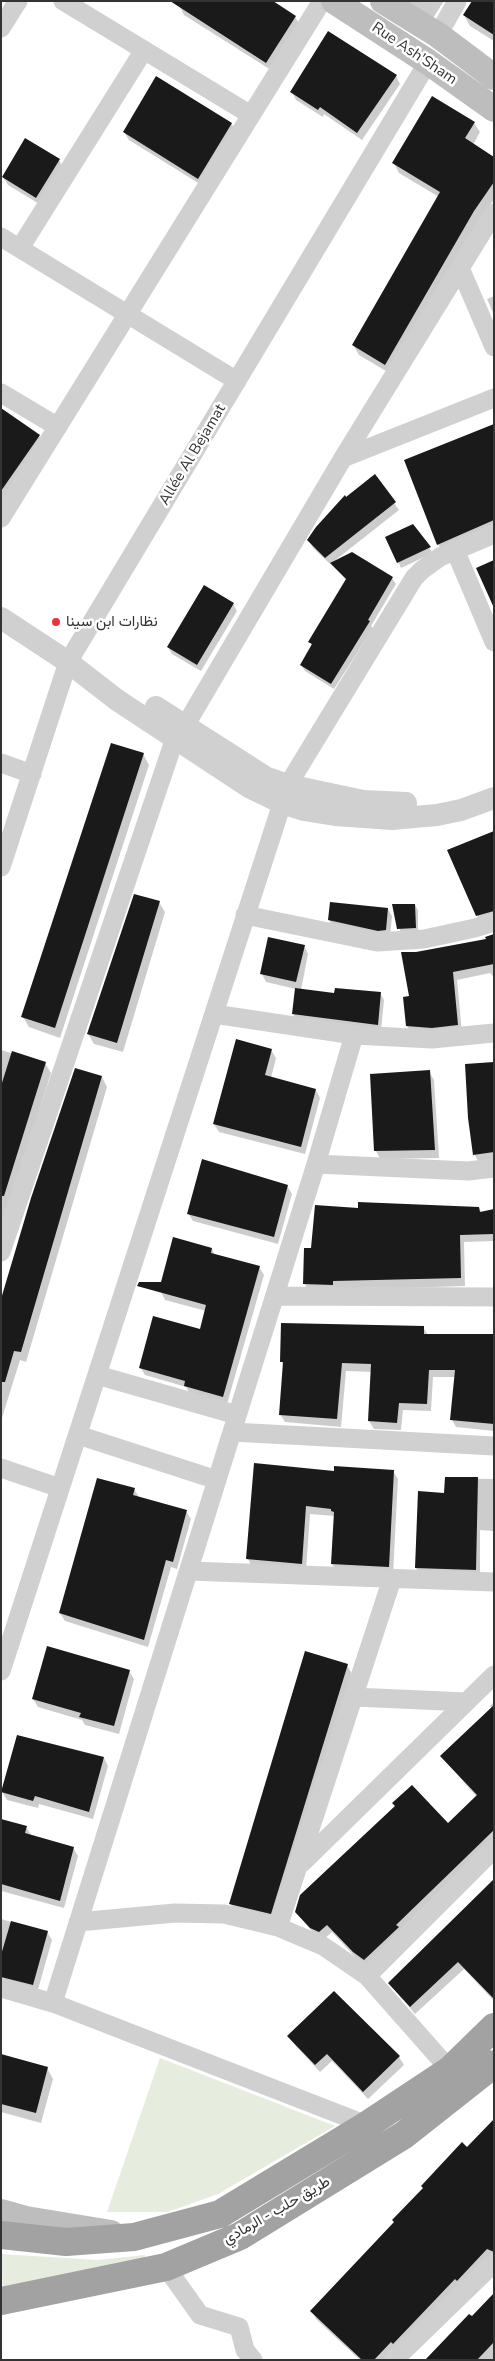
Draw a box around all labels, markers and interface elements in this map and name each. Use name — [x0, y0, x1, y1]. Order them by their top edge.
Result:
street label: Rue Ash'Sham — [368, 19, 460, 89]
street label: Allée Al Bejamat — [156, 401, 230, 509]
place label: نظارات ابن سينا — [66, 613, 158, 631]
marker: نظارات ابن سينا — [50, 616, 62, 628]
street label: طريق حلب - الرمادي — [220, 2173, 334, 2249]

